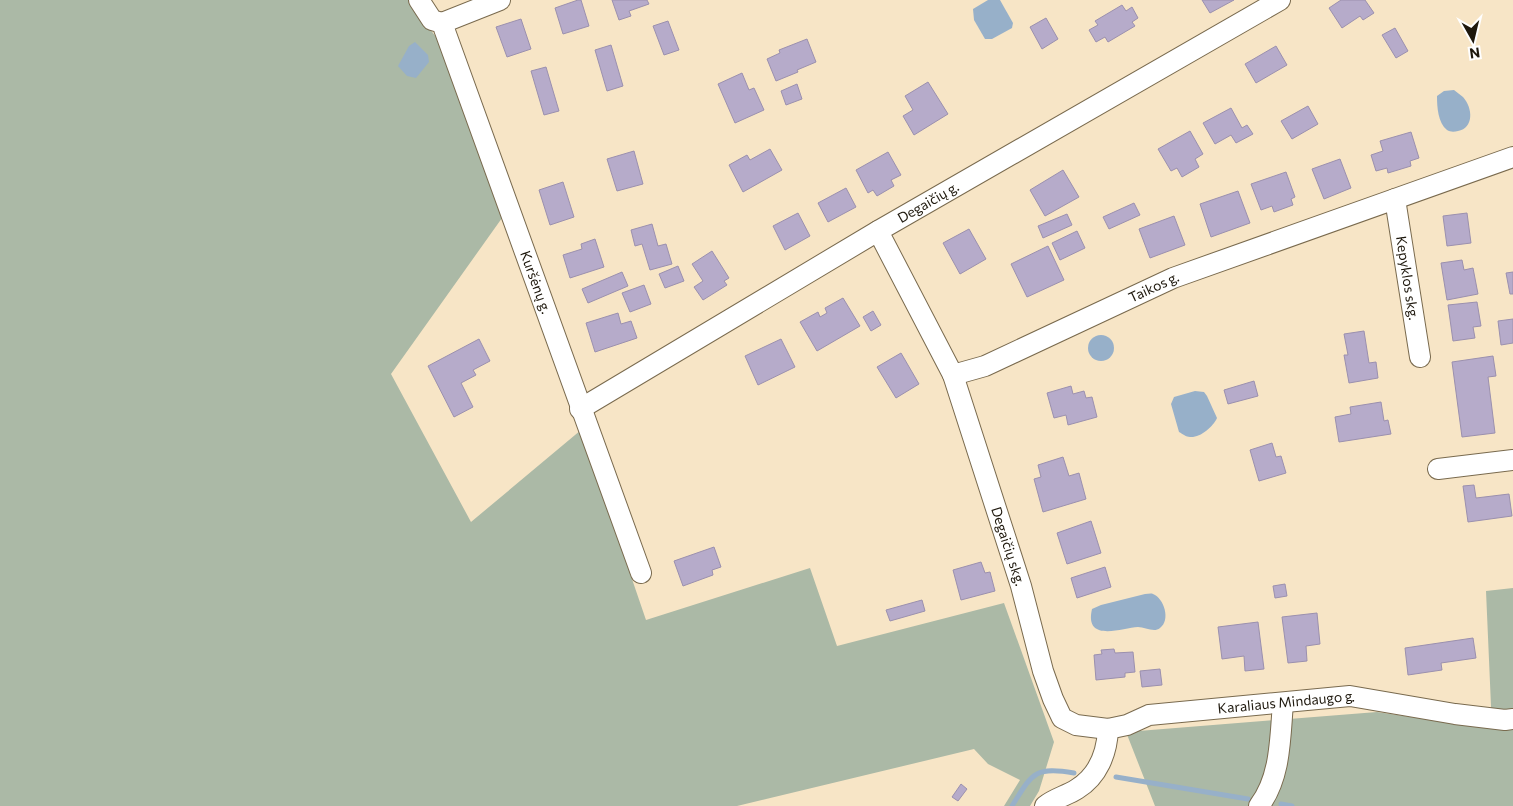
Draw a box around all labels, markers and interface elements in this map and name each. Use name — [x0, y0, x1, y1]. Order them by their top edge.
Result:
north arrow — [1448, 15, 1498, 65]
text: N — [1468, 44, 1481, 63]
street label: Degaičių g. — [894, 177, 962, 226]
street label: Kepyklos skg. — [1393, 235, 1423, 321]
street label: Kuršėnų g. — [517, 248, 555, 316]
street label: Taikos g. — [1125, 268, 1181, 306]
street label: Degaičių skg. — [988, 505, 1029, 588]
street label: Karaliaus Mindaugo g. — [1217, 687, 1357, 716]

